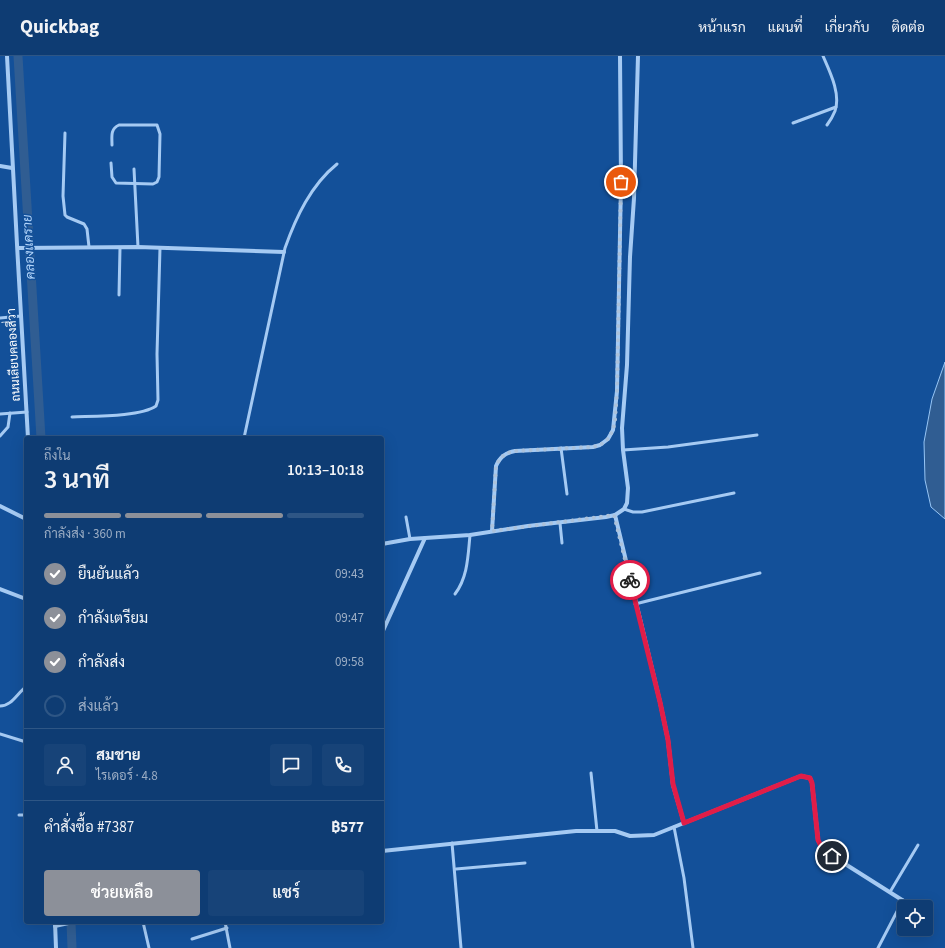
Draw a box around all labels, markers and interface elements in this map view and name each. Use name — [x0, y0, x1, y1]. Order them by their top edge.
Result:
text: Quickbag — [20, 14, 99, 41]
text: หน้าแรก — [698, 18, 746, 38]
text: แผนที่ — [768, 18, 803, 38]
text: เกี่ยวกับ — [825, 18, 869, 38]
text: ติดต่อ — [891, 18, 925, 38]
pin — [604, 165, 638, 199]
icon: bag — [610, 171, 632, 193]
water label: คลองเเคราย — [18, 214, 40, 280]
street label: ถนนเลียบคลองสี่วา — [0, 308, 25, 402]
text: ถึงใน — [44, 447, 71, 465]
text: 10:13–10:18 — [287, 460, 364, 481]
text: 3 นาที — [44, 461, 110, 498]
text: กำลังส่ง · 360 m — [44, 525, 126, 543]
courier — [610, 560, 650, 600]
icon: check — [44, 563, 66, 585]
text: ยืนยันแล้ว — [78, 564, 139, 585]
text: 09:43 — [335, 565, 364, 583]
icon: bike — [619, 569, 641, 591]
icon: check — [44, 607, 66, 629]
text: กำลังเตรียม — [78, 608, 148, 629]
text: 09:47 — [335, 609, 364, 627]
icon: check — [44, 651, 66, 673]
text: กำลังส่ง — [78, 652, 125, 673]
text: 09:58 — [335, 653, 364, 671]
text: ส่งแล้ว — [78, 696, 119, 717]
button: person — [44, 744, 86, 786]
button: chat — [270, 744, 312, 786]
button: phone — [322, 744, 364, 786]
text: สมชาย — [96, 745, 141, 766]
text: ไรเดอร์ · 4.8 — [96, 767, 158, 785]
text: คำสั่งซื้อ #7387 — [44, 817, 134, 838]
text: ฿577 — [331, 817, 364, 838]
pin — [815, 839, 849, 873]
icon: home — [821, 845, 843, 867]
button: ช่วยเหลือ — [44, 870, 200, 916]
button: แชร์ — [208, 870, 364, 916]
map controls — [897, 900, 933, 936]
button: locate — [897, 900, 933, 936]

